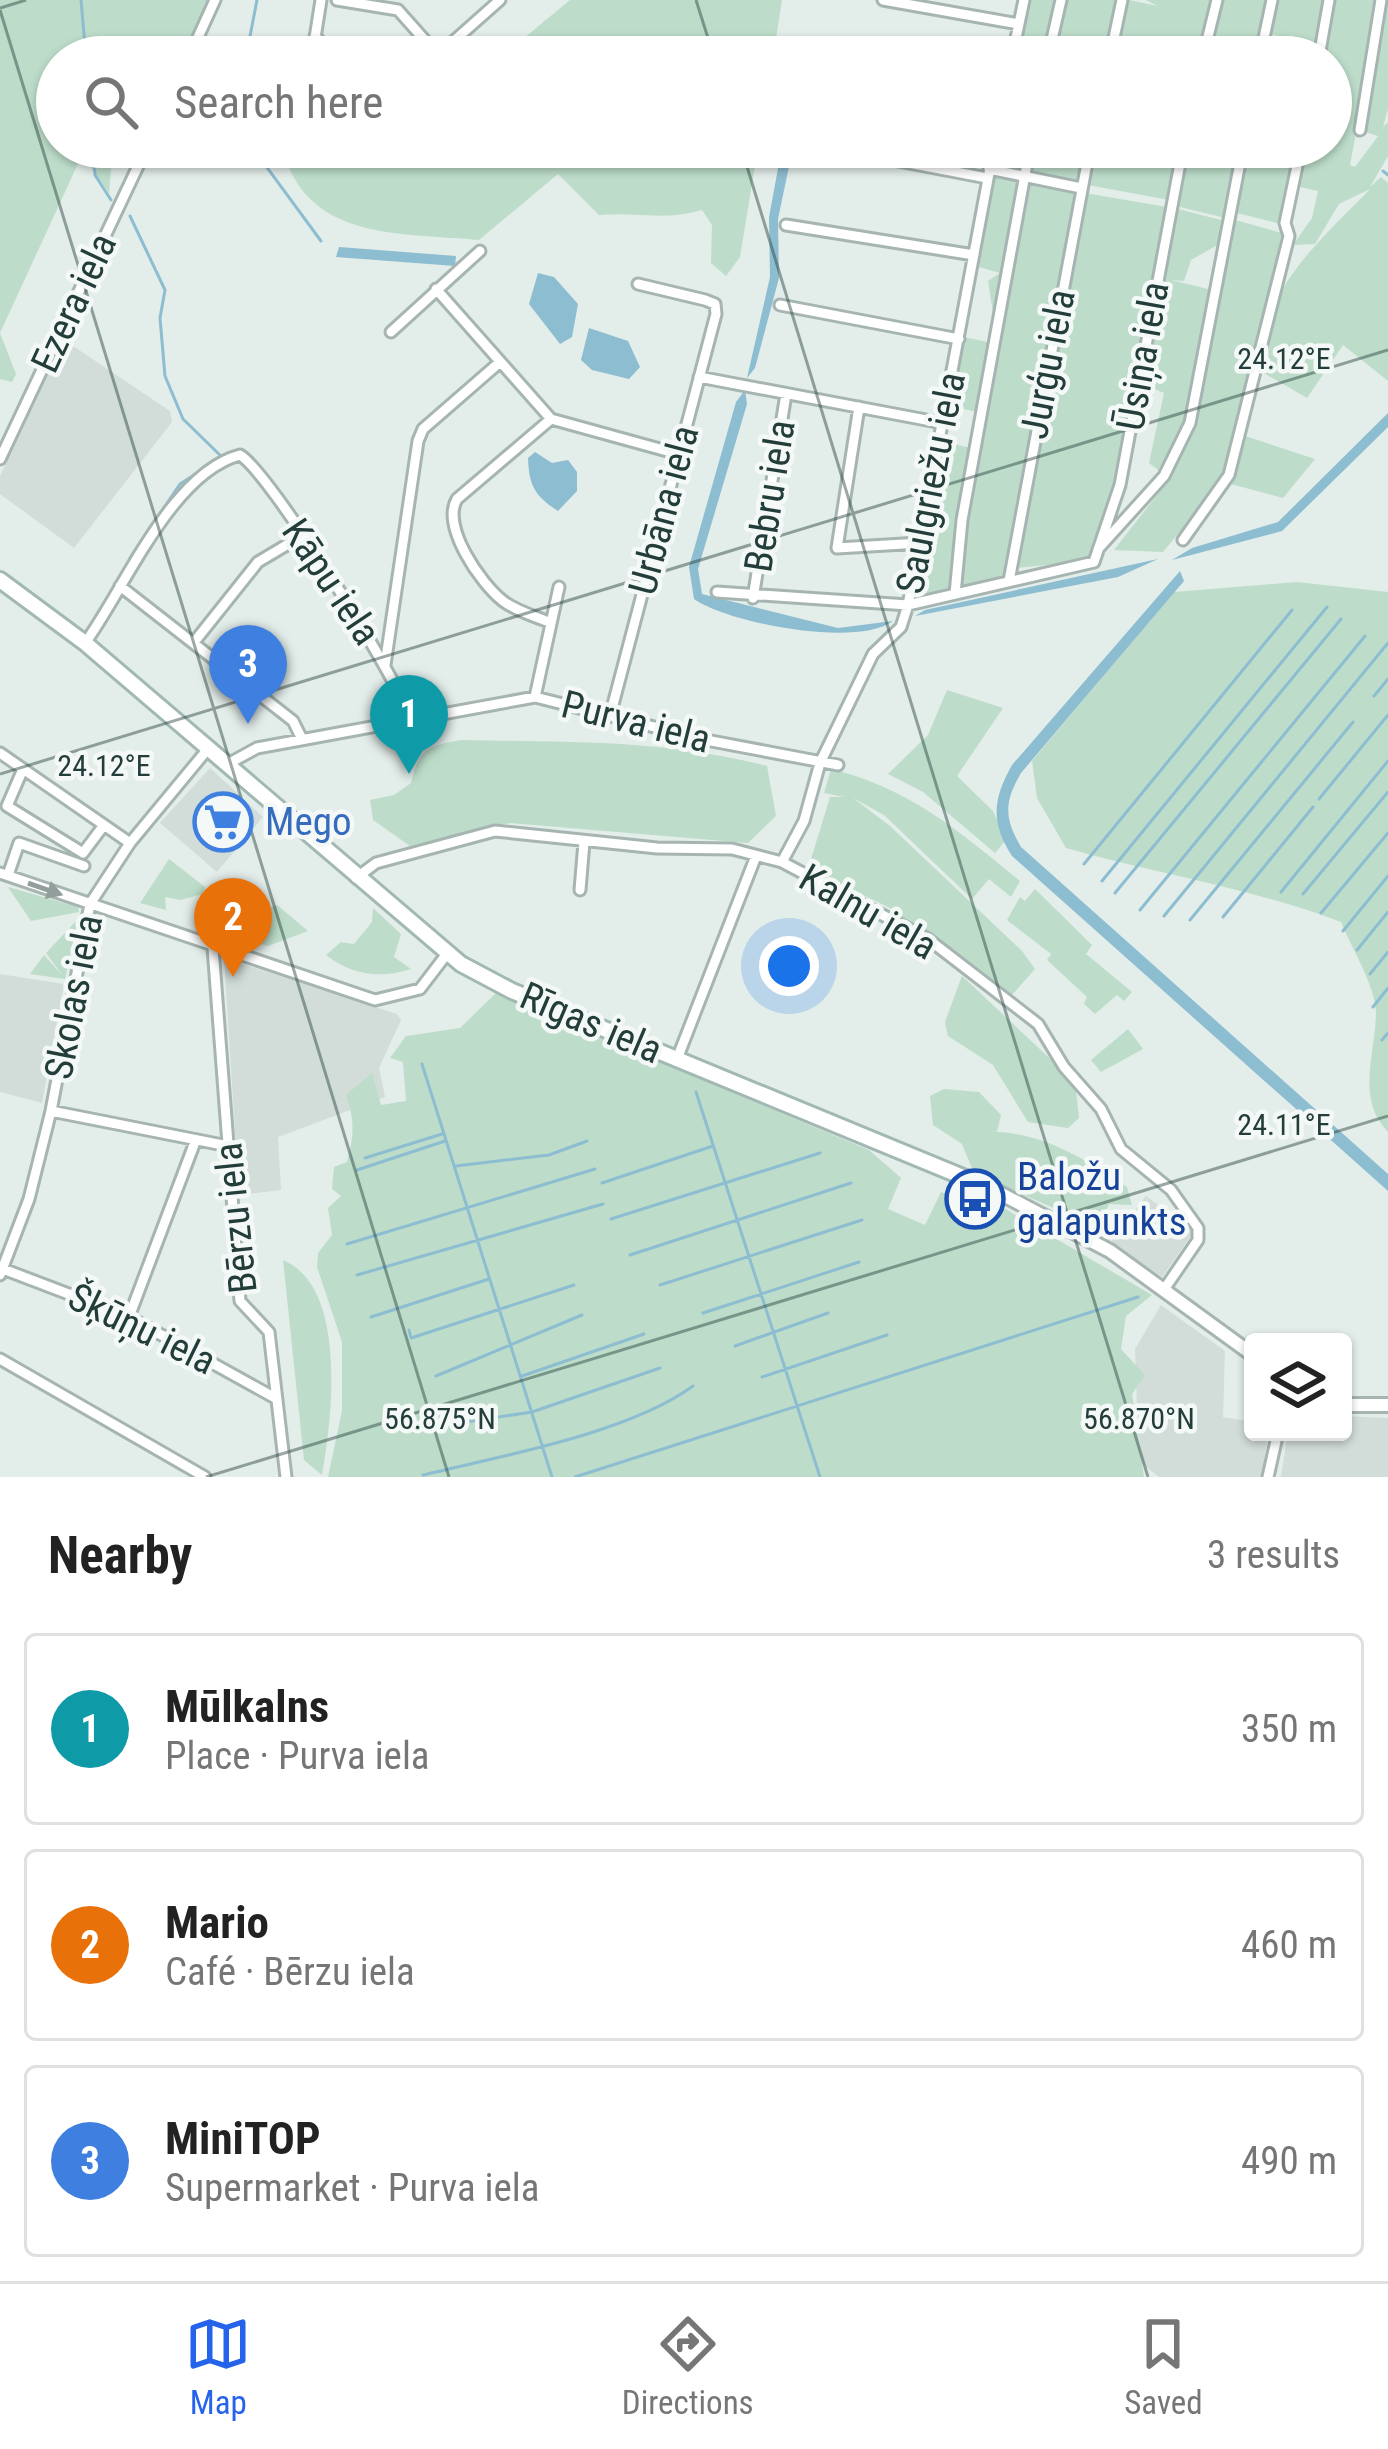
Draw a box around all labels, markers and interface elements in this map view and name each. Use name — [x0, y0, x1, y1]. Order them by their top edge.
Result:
search box — [36, 36, 1352, 168]
icon: search — [78, 69, 144, 135]
text: Search here — [174, 76, 383, 129]
street label: Ezera iela — [22, 226, 126, 380]
street label: Ūsiņa iela — [1107, 278, 1179, 434]
street label: Jurģu iela — [1011, 285, 1085, 443]
text: 24.12°E — [1237, 341, 1331, 376]
street label: Saulgriežu iela — [887, 368, 975, 598]
street label: Bebru iela — [735, 417, 805, 575]
street label: Urbāna iela — [619, 420, 709, 600]
street label: Kāpu iela — [272, 510, 390, 654]
pin: 3 — [209, 625, 287, 724]
pin: 1 — [370, 675, 448, 774]
street label: Purva iela — [557, 681, 715, 763]
text: 24.12°E — [57, 748, 151, 783]
supermarket icon: Mego — [192, 791, 254, 853]
place label: Mego — [265, 799, 352, 845]
street label: Kalnu iela — [791, 854, 945, 970]
pin: 2 — [194, 878, 272, 977]
one-way arrow — [27, 881, 63, 899]
street label: Skolas iela — [36, 911, 112, 1083]
your location — [759, 936, 819, 996]
street label: Rīgas iela — [513, 973, 669, 1073]
text: 24.11°E — [1237, 1107, 1331, 1142]
street label: Bērzu iela — [205, 1140, 267, 1296]
place label: Baložu galapunkts — [1017, 1154, 1186, 1245]
bus stop icon: Baložu galapunkts — [944, 1168, 1006, 1230]
street label: Šķūņu iela — [61, 1274, 223, 1384]
map controls — [1244, 1333, 1352, 1441]
button: layers — [1244, 1333, 1352, 1441]
text: 56.875°N — [384, 1401, 496, 1436]
text: 56.870°N — [1083, 1401, 1195, 1436]
text: Nearby — [48, 1526, 192, 1585]
text: 3 results — [1207, 1532, 1340, 1578]
text: Mūlkalns — [165, 1680, 329, 1733]
text: 1 — [80, 1706, 100, 1752]
text: 350 m — [1241, 1706, 1337, 1752]
text: Place · Purva iela — [165, 1733, 430, 1779]
text: Mario — [165, 1896, 269, 1949]
text: 2 — [80, 1922, 100, 1968]
text: 460 m — [1241, 1922, 1337, 1968]
text: Café · Bērzu iela — [165, 1949, 415, 1995]
text: MiniTOP — [165, 2112, 320, 2165]
text: 3 — [80, 2138, 100, 2184]
text: 490 m — [1241, 2138, 1337, 2184]
text: Supermarket · Purva iela — [165, 2165, 539, 2211]
tab: Map — [185, 2311, 251, 2422]
tab: Directions — [622, 2311, 754, 2422]
tab: Saved — [1124, 2311, 1203, 2422]

